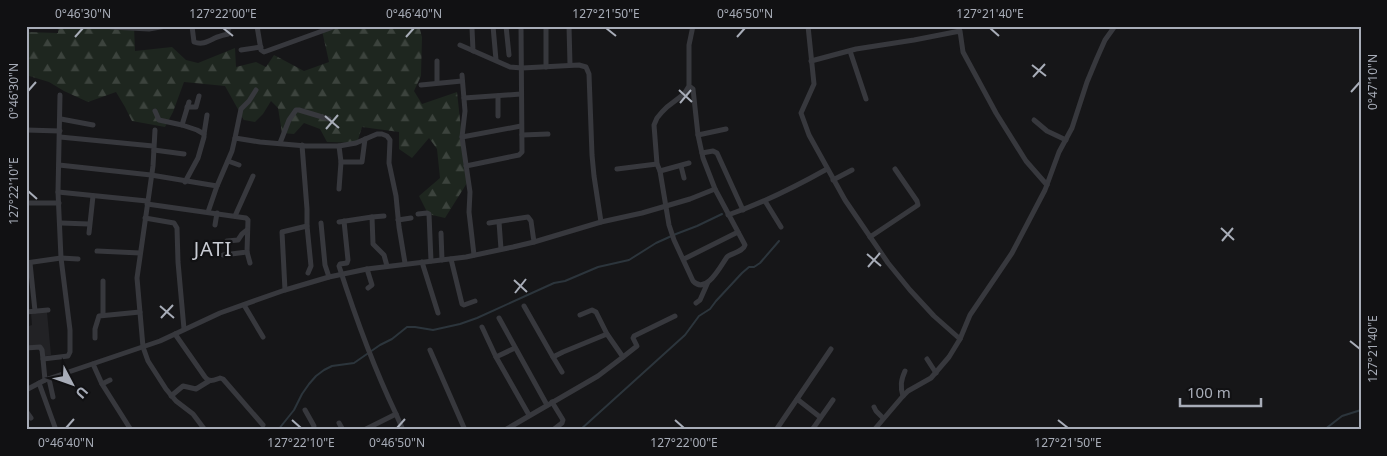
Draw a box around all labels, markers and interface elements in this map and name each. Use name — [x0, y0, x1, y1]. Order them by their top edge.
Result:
text: 0°46'30"N — [55, 5, 111, 22]
text: 127°22'00"E — [189, 5, 257, 22]
text: 0°46'40"N — [386, 5, 442, 22]
text: 127°21'50"E — [572, 5, 640, 22]
text: 0°46'50"N — [717, 5, 773, 22]
text: 127°21'40"E — [956, 5, 1024, 22]
text: 0°47'10"N — [1364, 54, 1381, 110]
text: 0°46'30"N — [5, 63, 22, 119]
text: 127°22'10"E — [5, 157, 22, 225]
district label: JATI — [192, 235, 232, 262]
text: 127°21'40"E — [1364, 315, 1381, 383]
north arrow — [48, 358, 98, 408]
scale bar — [1180, 376, 1261, 408]
text: 100 m — [1187, 382, 1231, 402]
text: U — [72, 383, 93, 403]
text: 0°46'40"N — [38, 434, 94, 451]
text: 127°22'10"E — [267, 434, 335, 451]
text: 0°46'50"N — [369, 434, 425, 451]
text: 127°22'00"E — [650, 434, 718, 451]
text: 127°21'50"E — [1034, 434, 1102, 451]

